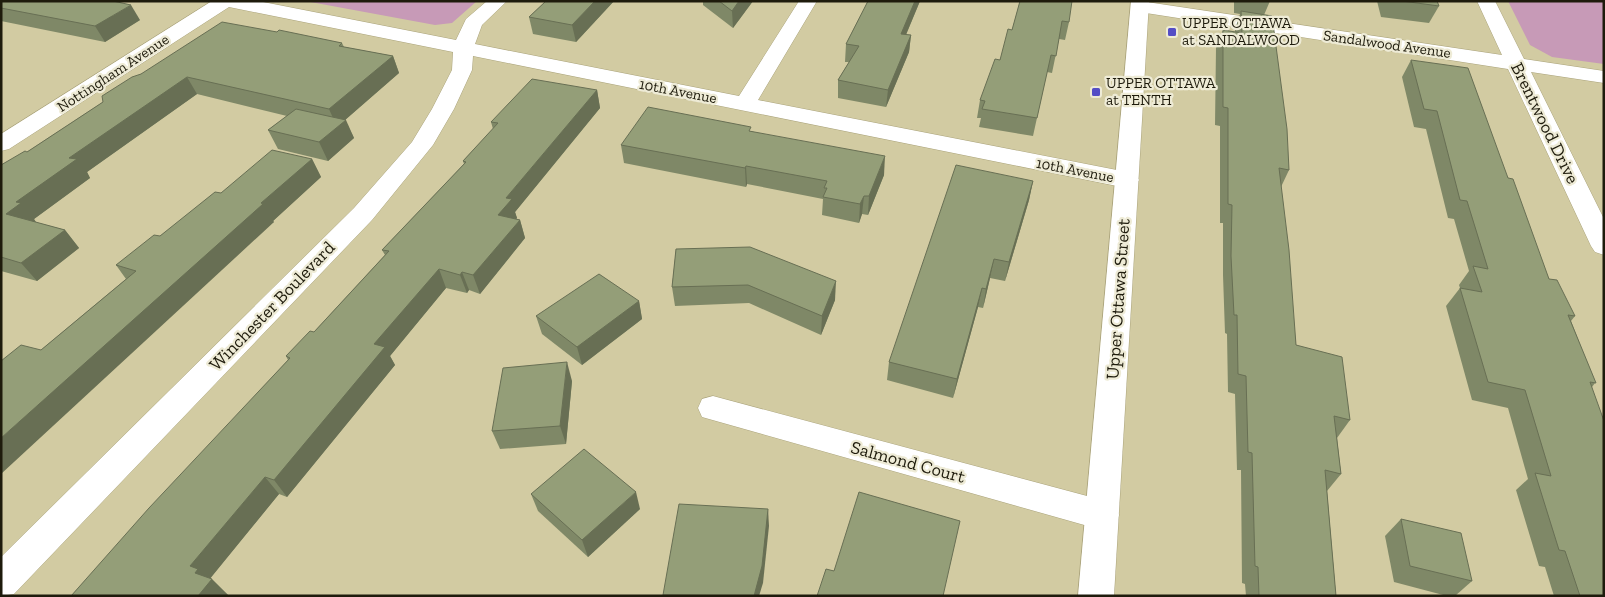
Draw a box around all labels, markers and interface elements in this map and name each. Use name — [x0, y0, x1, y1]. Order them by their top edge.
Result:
place label: UPPER OTTAWA at SANDALWOOD — [1182, 14, 1300, 49]
marker: UPPER OTTAWA at SANDALWOOD — [1166, 26, 1178, 38]
street label: Sandalwood Avenue — [1322, 26, 1452, 62]
street label: Nottingham Avenue — [54, 30, 172, 116]
street label: Brentwood Drive — [1506, 59, 1584, 187]
place label: UPPER OTTAWA at TENTH — [1106, 74, 1216, 109]
street label: 10th Avenue — [638, 75, 718, 107]
marker: UPPER OTTAWA at TENTH — [1090, 86, 1102, 98]
street label: 10th Avenue — [1035, 154, 1115, 186]
street label: Upper Ottawa Street — [1101, 218, 1135, 380]
street label: Winchester Boulevard — [205, 237, 340, 375]
street label: Salmond Court — [848, 436, 968, 488]

